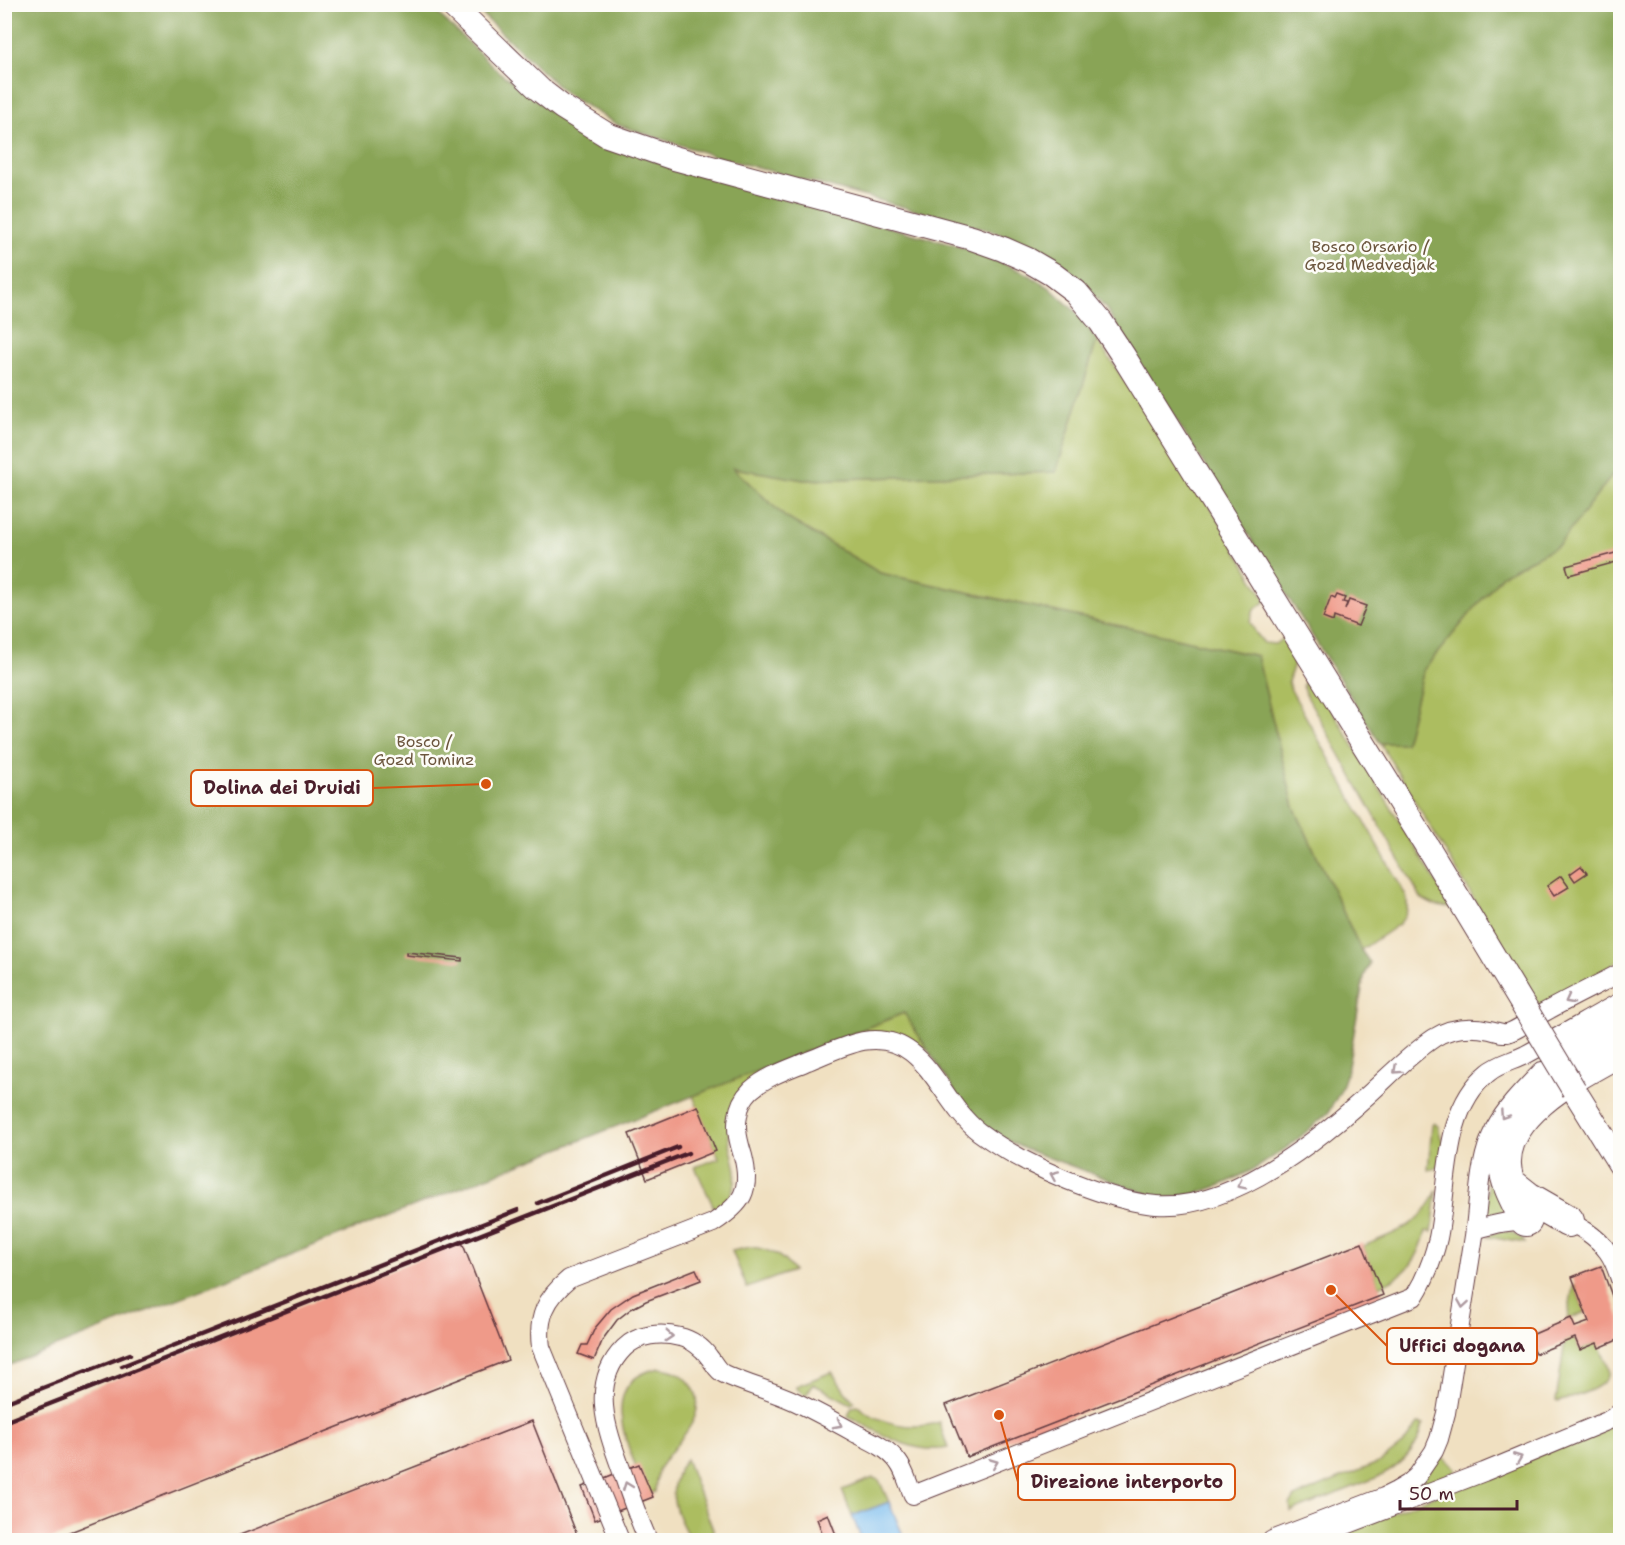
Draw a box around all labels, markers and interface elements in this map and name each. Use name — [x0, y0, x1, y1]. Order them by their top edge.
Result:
park label: Bosco Orsario / Gozd Medvedjak — [1305, 236, 1435, 275]
park label: Bosco / Gozd Tominz — [373, 731, 475, 770]
callout: Dolina dei Druidi — [191, 770, 373, 806]
text: Dolina dei Druidi — [203, 776, 361, 800]
one-way arrow — [1564, 992, 1575, 1004]
one-way arrow — [1393, 1063, 1403, 1074]
one-way arrow — [1500, 1109, 1511, 1120]
one-way arrow — [1049, 1170, 1060, 1182]
one-way arrow — [1236, 1178, 1247, 1190]
one-way arrow — [1457, 1299, 1470, 1309]
callout: Uffici dogana — [1387, 1328, 1537, 1364]
one-way arrow — [664, 1329, 673, 1342]
text: Uffici dogana — [1399, 1334, 1526, 1358]
one-way arrow — [831, 1417, 842, 1428]
one-way arrow — [1511, 1453, 1522, 1465]
one-way arrow — [987, 1458, 998, 1470]
callout: Direzione interporto — [1018, 1464, 1235, 1500]
text: Direzione interporto — [1031, 1470, 1223, 1494]
scale bar — [1400, 1473, 1517, 1511]
one-way arrow — [622, 1481, 635, 1492]
text: 50 m — [1409, 1482, 1454, 1506]

